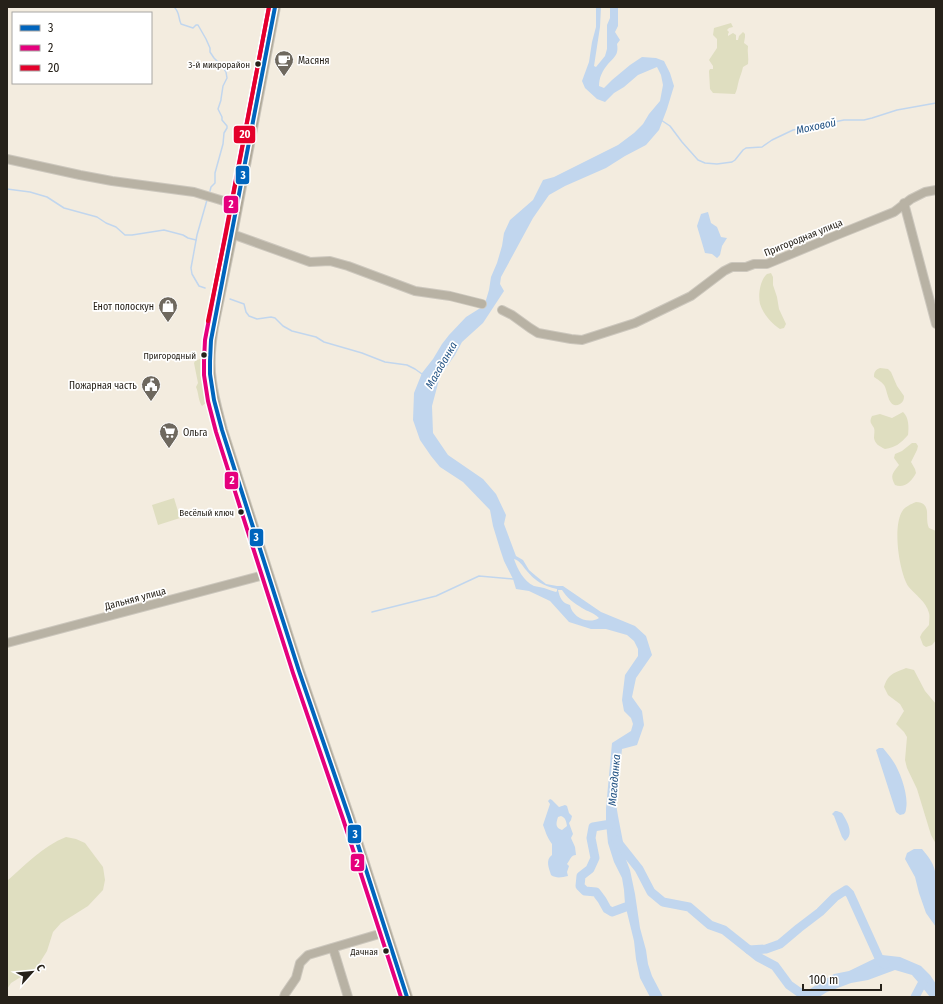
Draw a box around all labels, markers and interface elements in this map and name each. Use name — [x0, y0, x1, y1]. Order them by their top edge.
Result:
legend — [12, 12, 152, 84]
text: 3 — [48, 21, 53, 35]
text: 2 — [48, 41, 53, 55]
cafe icon: Масяня — [273, 49, 295, 77]
place label: Масяня — [298, 55, 330, 67]
marker: 3-й микрорайон — [253, 59, 263, 69]
place label: 3-й микрорайон — [188, 60, 250, 70]
text: 20 — [48, 61, 60, 75]
water label: Моховой — [795, 116, 838, 137]
line badge: 20 — [233, 125, 256, 144]
text: 20 — [238, 128, 251, 141]
line badge: 3 — [235, 165, 250, 185]
text: 3 — [239, 169, 246, 182]
line badge: 2 — [223, 195, 239, 214]
text: 2 — [227, 198, 234, 211]
street label: Пригородная улица — [762, 217, 845, 259]
shop icon: Енот полоскун — [157, 295, 179, 323]
place label: Енот полоскун — [93, 301, 154, 313]
water label: Магаданка — [423, 339, 460, 391]
marker: Пригородный — [199, 350, 209, 360]
place label: Пригородный — [143, 351, 196, 361]
public building icon: Пожарная часть — [140, 374, 162, 402]
place label: Пожарная часть — [69, 380, 137, 392]
supermarket icon: Ольга — [158, 421, 180, 449]
place label: Ольга — [183, 427, 207, 439]
line badge: 2 — [224, 471, 239, 490]
text: 2 — [228, 474, 235, 487]
marker: Весёлый ключ — [236, 507, 246, 517]
place label: Весёлый ключ — [179, 508, 234, 518]
line badge: 3 — [249, 528, 264, 547]
text: 3 — [252, 531, 259, 544]
street label: Дальняя улица — [102, 585, 167, 613]
water label: Магаданка — [606, 753, 623, 806]
line badge: 3 — [347, 824, 362, 844]
text: 3 — [351, 828, 358, 841]
line badge: 2 — [350, 853, 365, 872]
text: 2 — [353, 857, 360, 870]
marker: Дачная — [381, 946, 391, 956]
place label: Дачная — [349, 947, 378, 957]
north arrow — [12, 952, 52, 992]
text: С — [33, 962, 48, 973]
scale bar — [803, 966, 881, 992]
text: 100 m — [809, 973, 838, 987]

